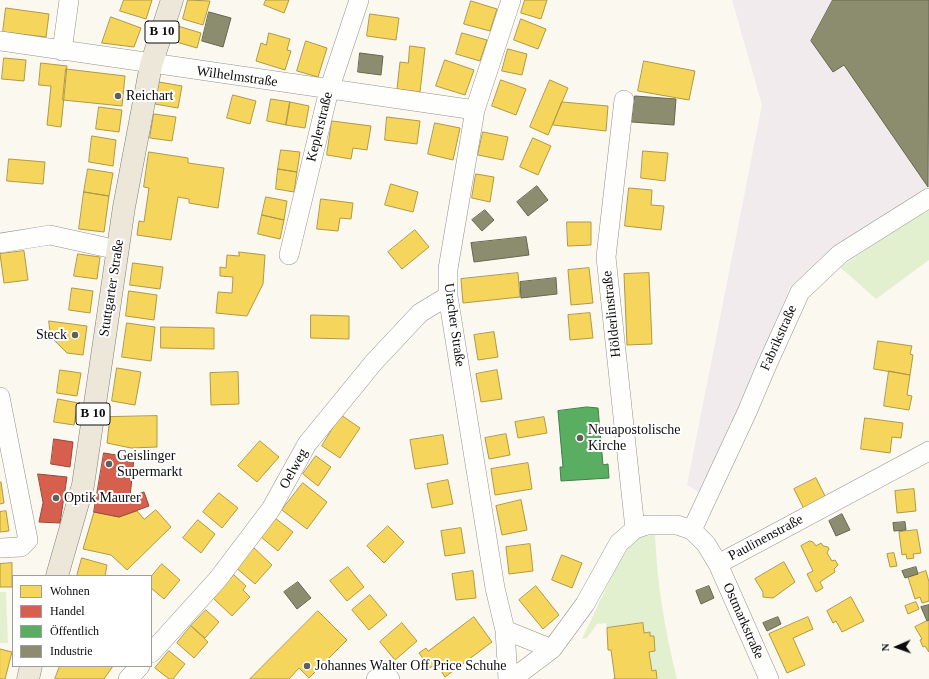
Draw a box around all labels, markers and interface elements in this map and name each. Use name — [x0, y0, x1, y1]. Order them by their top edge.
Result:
road number: B 10 — [145, 21, 179, 43]
street label: Wilhelmstraße — [195, 63, 279, 91]
place label: Reichart — [126, 88, 173, 104]
street label: Keplerstraße — [303, 90, 337, 164]
marker: Reichart — [113, 91, 123, 101]
street label: Stuttgarter Straße — [96, 238, 128, 338]
street label: Hölderlinstraße — [599, 270, 625, 358]
street label: Uracher Straße — [440, 282, 468, 368]
street label: Fabrikstraße — [757, 303, 801, 373]
place label: Steck — [36, 327, 67, 343]
marker: Steck — [70, 330, 80, 340]
road number: B 10 — [76, 403, 110, 425]
place label: Neuapostolische Kirche — [588, 422, 681, 454]
marker: Neuapostolische Kirche — [575, 433, 585, 443]
street label: Oelweg — [276, 446, 312, 492]
place label: Geislinger Supermarkt — [117, 448, 182, 480]
marker: Geislinger Supermarkt — [104, 459, 114, 469]
place label: Optik Maurer — [64, 490, 141, 506]
marker: Optik Maurer — [51, 493, 61, 503]
street label: Paulinenstraße — [726, 511, 806, 565]
legend — [12, 575, 152, 667]
street label: Ostmarkstraße — [719, 580, 767, 662]
text: Wohnen — [50, 584, 90, 598]
text: Handel — [50, 604, 85, 618]
text: Öffentlich — [50, 624, 99, 638]
north arrow — [877, 627, 917, 667]
text: N — [879, 643, 891, 652]
text: Industrie — [50, 644, 93, 658]
place label: Johannes Walter Off Price Schuhe — [315, 658, 506, 674]
marker: Johannes Walter Off Price Schuhe — [302, 661, 312, 671]

